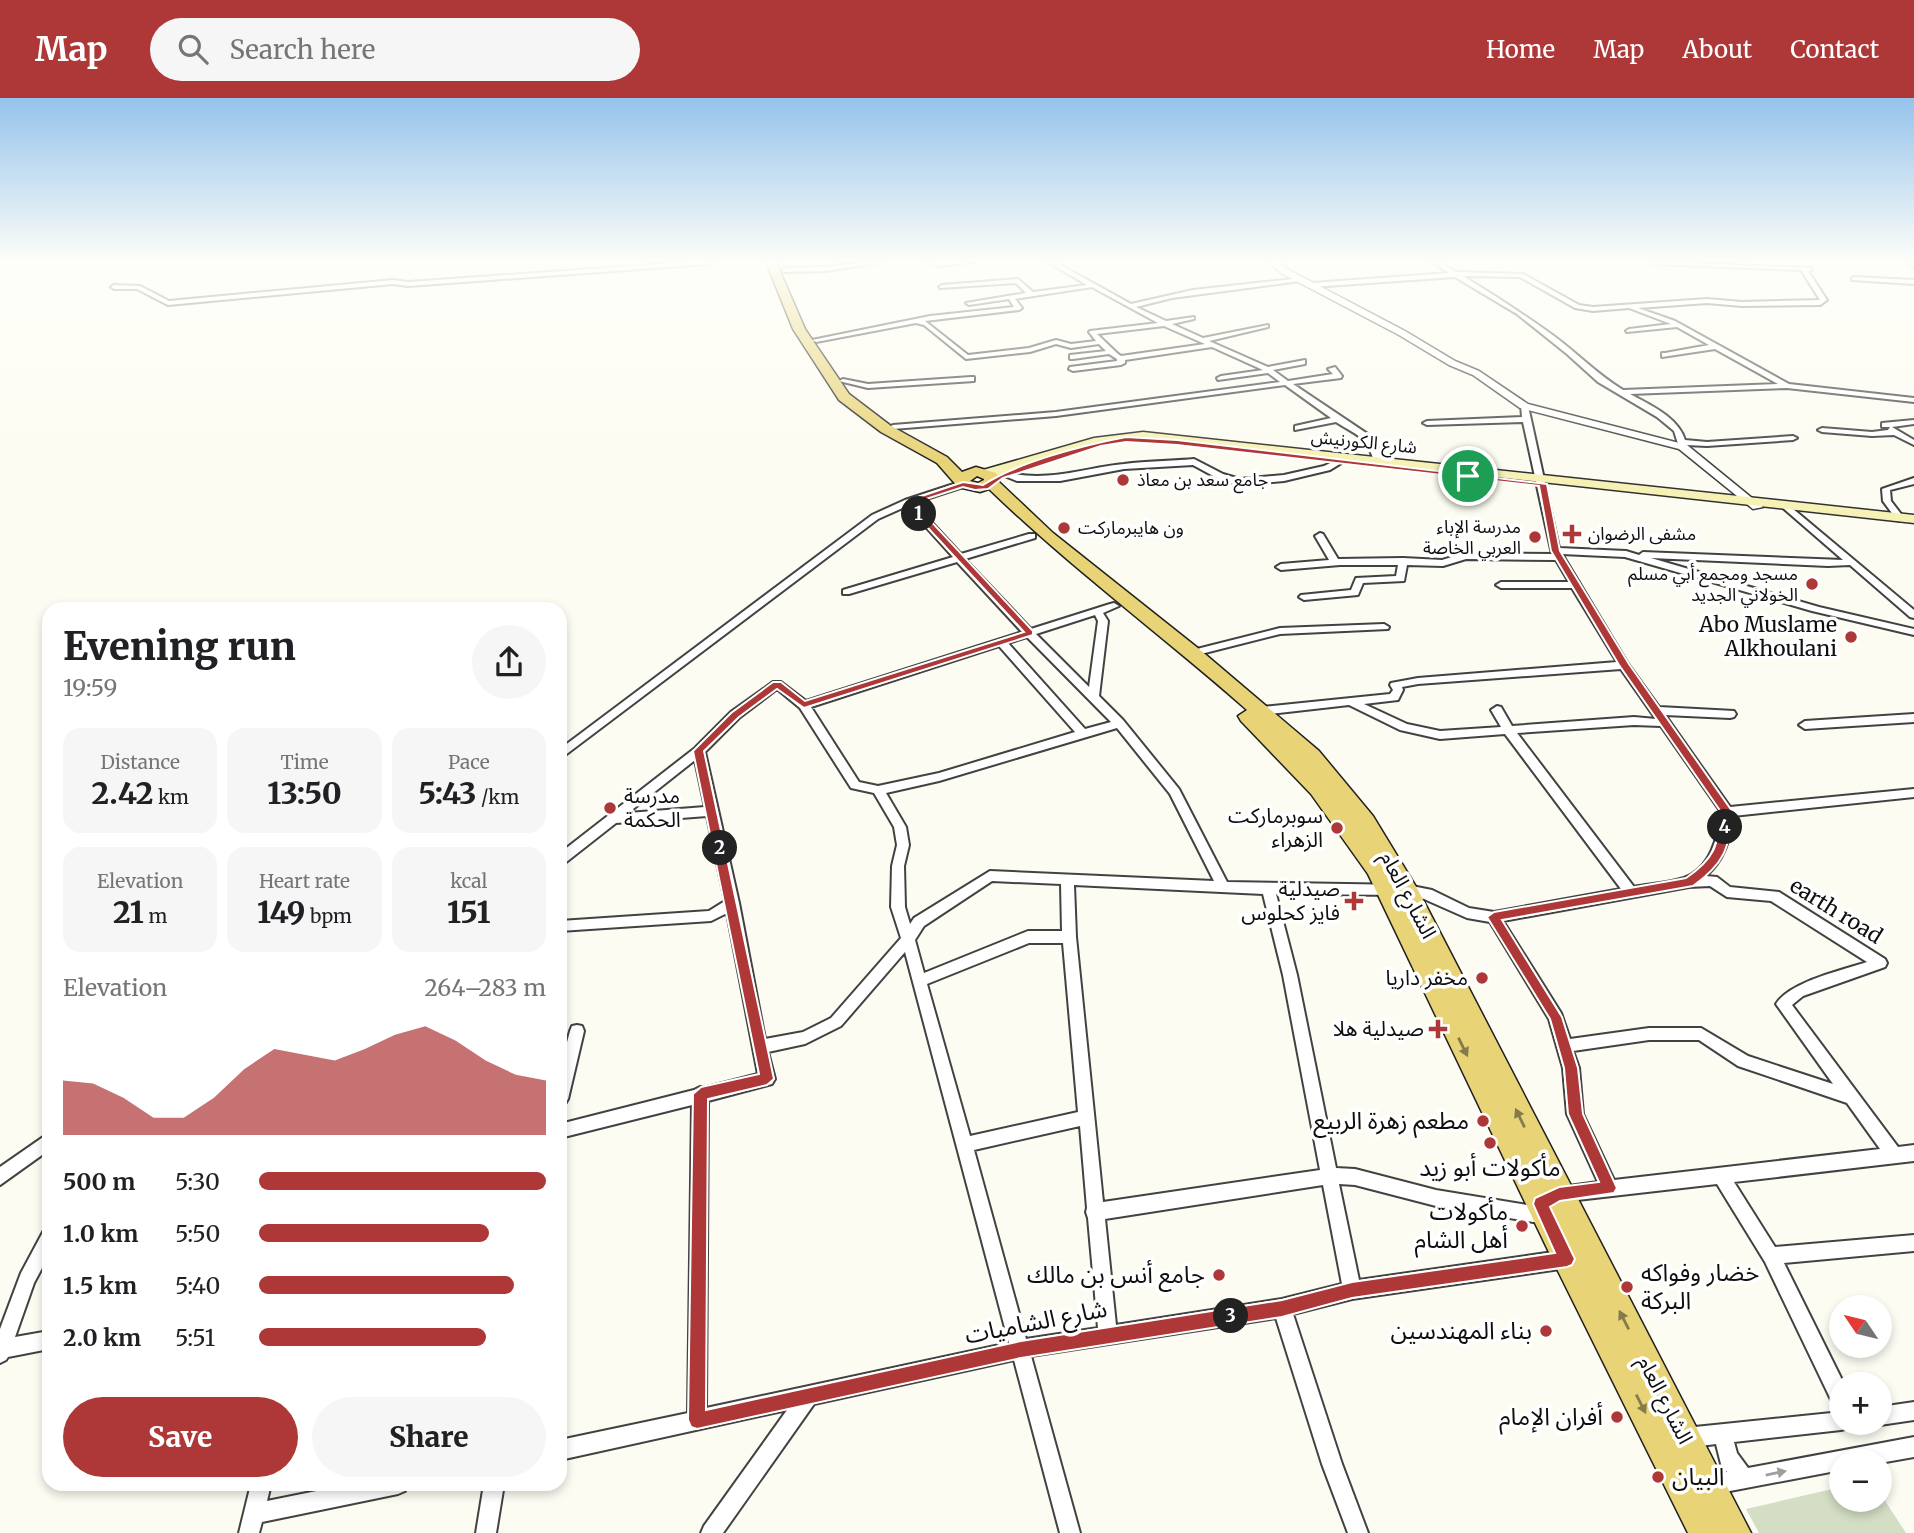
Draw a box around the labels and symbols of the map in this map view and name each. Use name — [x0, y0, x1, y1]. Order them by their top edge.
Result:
street label: شارع الكورنيش — [1310, 425, 1418, 461]
pin — [1438, 446, 1498, 506]
place label: جامع سعد بن معاذ — [1137, 468, 1268, 494]
marker: جامع سعد بن معاذ — [1115, 472, 1131, 488]
pin: 1 — [902, 496, 936, 532]
place label: مدرسة الإباء العربي الخاصة — [1423, 515, 1521, 561]
place label: ون هايبرماركت — [1078, 516, 1184, 539]
marker: ون هايبرماركت — [1056, 520, 1072, 536]
place label: مشفى الرضوان — [1588, 522, 1696, 545]
marker: مشفى الرضوان — [1562, 524, 1582, 544]
marker: مدرسة الإباء العربي الخاصة — [1527, 529, 1543, 545]
place label: مسجد ومجمع أبي مسلم الخولاني الجديد — [1628, 562, 1798, 608]
marker: مسجد ومجمع أبي مسلم الخولاني الجديد — [1804, 576, 1820, 592]
place label: Abo Muslame Alkhoulani — [1698, 611, 1837, 662]
marker: Abo Muslame Alkhoulani — [1843, 629, 1859, 645]
place label: مدرسة الحكمة — [624, 782, 681, 833]
marker: مدرسة الحكمة — [602, 800, 618, 816]
place label: سوبرماركت الزهراء — [1228, 802, 1323, 853]
pin: 4 — [1708, 810, 1742, 844]
marker: سوبرماركت الزهراء — [1329, 820, 1345, 836]
pin: 2 — [702, 830, 738, 866]
street label: الشارع العام — [1371, 846, 1443, 945]
street label: earth road — [1785, 872, 1888, 950]
place label: صيدلية فايز كحلوس — [1241, 875, 1340, 926]
marker: صيدلية فايز كحلوس — [1346, 893, 1362, 909]
place label: مخفر داريا — [1385, 964, 1468, 991]
marker: مخفر داريا — [1474, 970, 1490, 986]
place label: صيدلية هلا — [1333, 1015, 1424, 1042]
marker: صيدلية هلا — [1430, 1021, 1446, 1037]
one-way arrow — [1457, 1037, 1469, 1057]
place label: مطعم زهرة الربيع — [1313, 1105, 1469, 1138]
one-way arrow — [1515, 1107, 1527, 1127]
marker: مطعم زهرة الربيع — [1475, 1113, 1491, 1129]
marker: مأكولات أبو زيد — [1482, 1135, 1498, 1151]
place label: مأكولات أبو زيد — [1419, 1152, 1561, 1183]
place label: مأكولات أهل الشام — [1414, 1196, 1508, 1258]
marker: مأكولات أهل الشام — [1514, 1218, 1530, 1234]
place label: خضار وفواكه البركة — [1641, 1257, 1759, 1316]
place label: جامع أنس بن مالك — [1027, 1259, 1205, 1292]
marker: جامع أنس بن مالك — [1211, 1267, 1227, 1283]
marker: خضار وفواكه البركة — [1619, 1279, 1635, 1295]
street label: شارع الشاميات — [962, 1293, 1110, 1352]
north arrow — [1829, 1295, 1892, 1358]
pin: 3 — [1214, 1298, 1248, 1334]
one-way arrow — [1618, 1310, 1630, 1330]
place label: بناء المهندسين — [1390, 1315, 1532, 1346]
marker: بناء المهندسين — [1538, 1323, 1554, 1339]
street label: الشارع العام — [1629, 1351, 1699, 1450]
one-way arrow — [1635, 1394, 1647, 1414]
place label: أفران الإمام — [1499, 1401, 1603, 1435]
marker: أفران الإمام — [1609, 1409, 1625, 1425]
place label: البيان — [1672, 1461, 1725, 1492]
one-way arrow — [1765, 1467, 1787, 1478]
marker: البيان — [1650, 1469, 1666, 1485]

